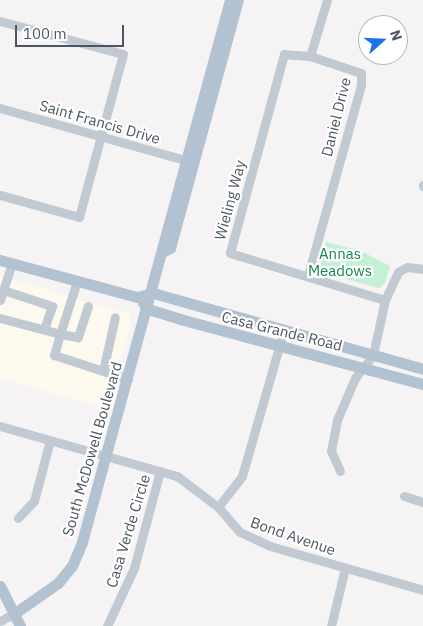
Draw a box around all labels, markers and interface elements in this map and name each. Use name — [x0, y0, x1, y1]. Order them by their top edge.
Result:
scale bar — [18, 15, 126, 47]
north arrow — [358, 15, 408, 65]
text: 100 m — [23, 24, 67, 43]
text: N — [386, 27, 406, 43]
street label: Daniel Drive — [317, 76, 355, 158]
street label: Saint Francis Drive — [38, 96, 162, 148]
street label: Wieling Way — [211, 158, 249, 242]
park label: Annas Meadows — [308, 244, 372, 279]
street label: Casa Grande Road — [220, 307, 344, 355]
street label: South McDowell Boulevard — [58, 360, 126, 538]
street label: Casa Verde Circle — [102, 472, 154, 590]
street label: Bond Avenue — [248, 513, 338, 559]

